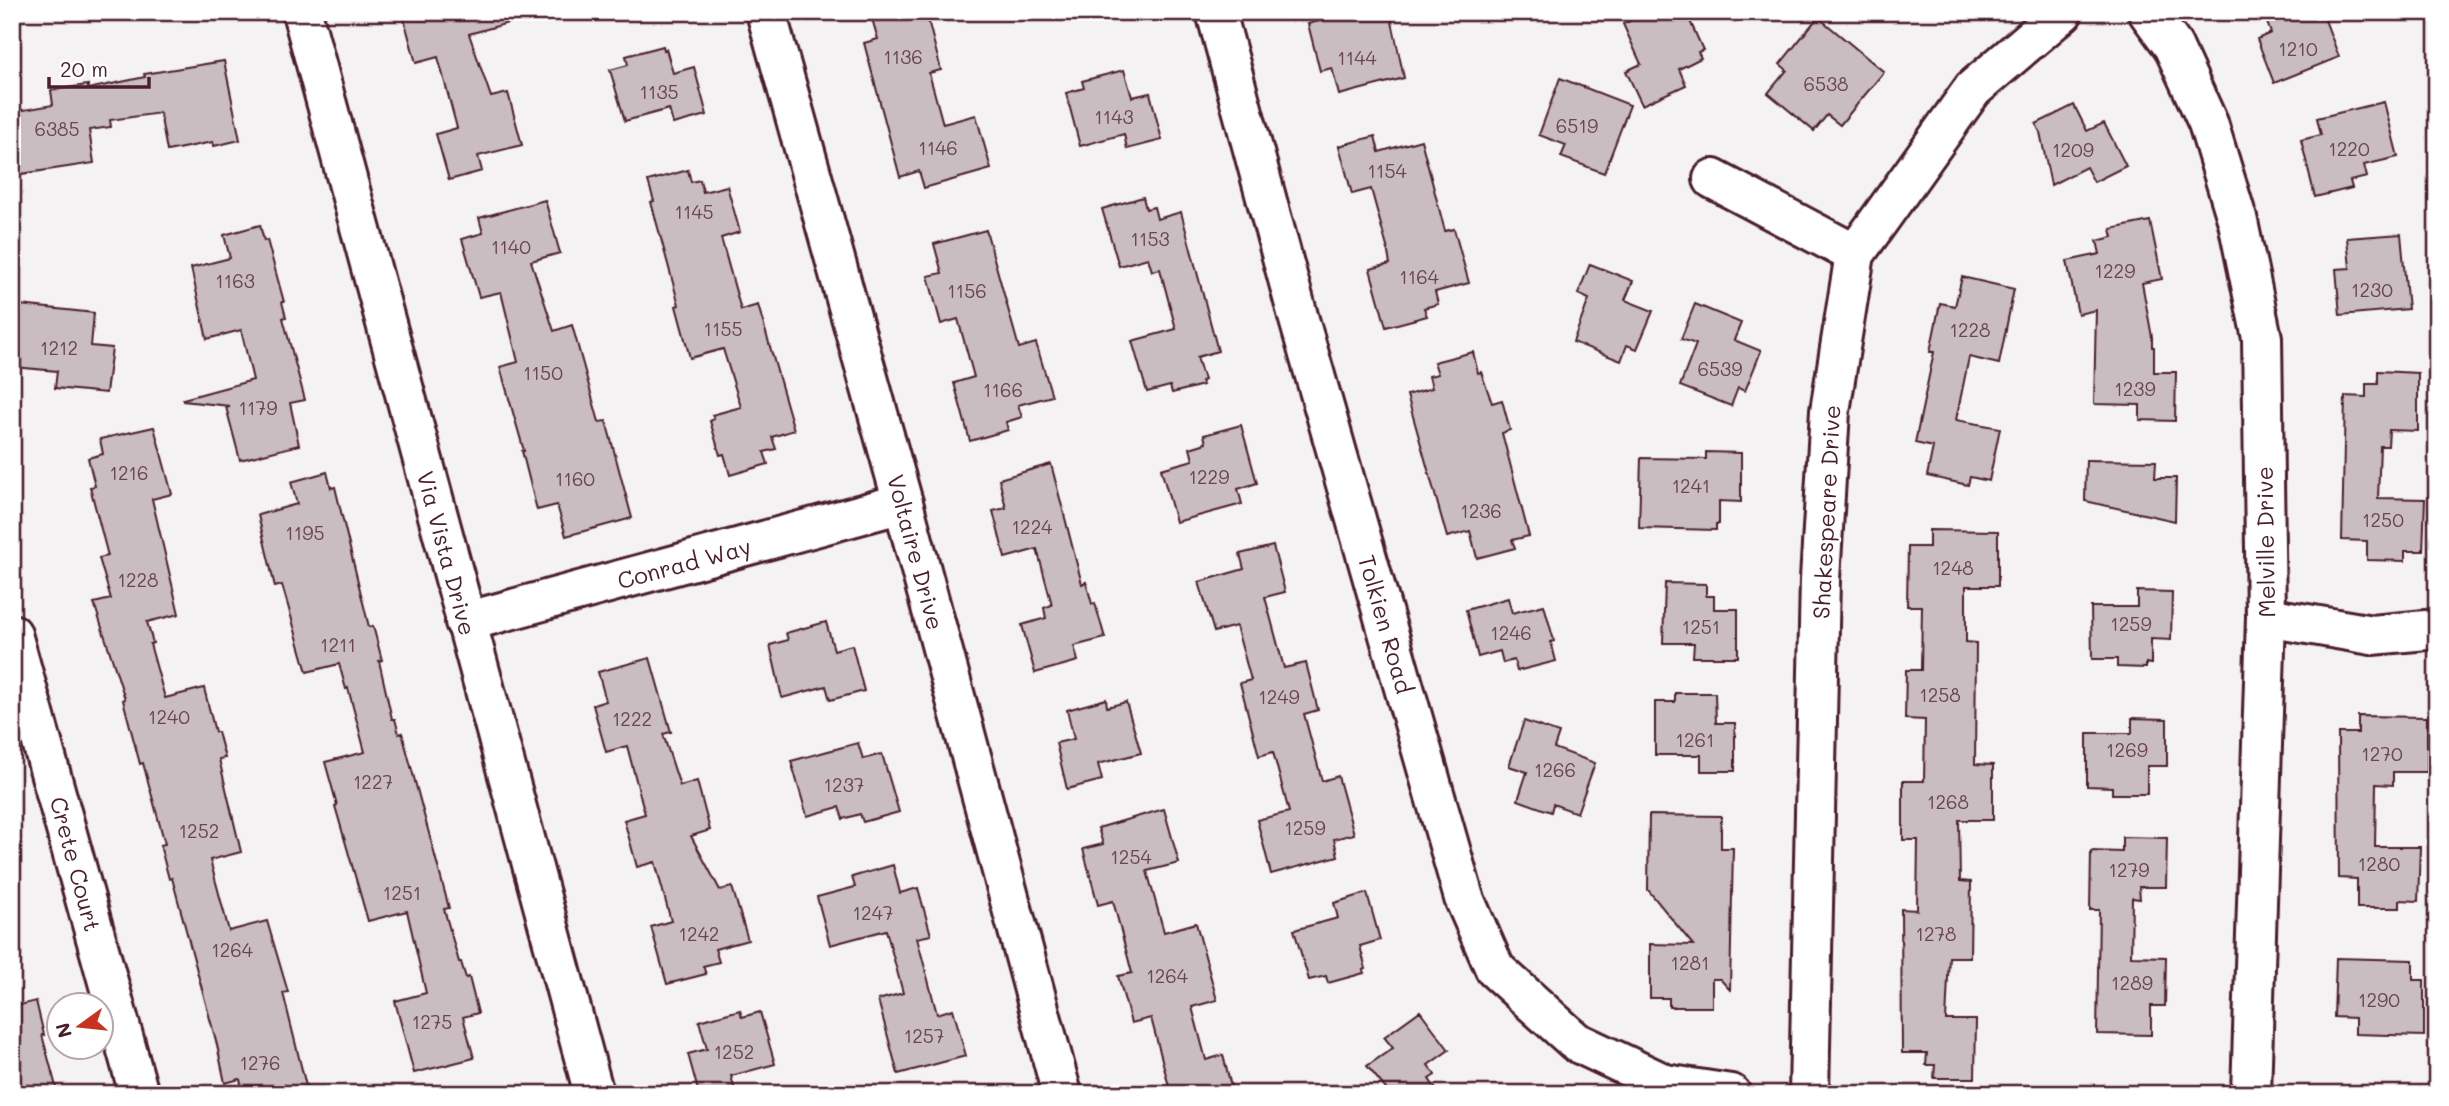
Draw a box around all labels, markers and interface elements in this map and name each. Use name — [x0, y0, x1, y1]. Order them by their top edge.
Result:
house number: 1210 — [2278, 36, 2318, 61]
house number: 1136 — [883, 44, 923, 69]
house number: 1144 — [1337, 45, 1377, 70]
scale bar — [49, 46, 149, 90]
text: 20 m — [60, 55, 108, 82]
house number: 6538 — [1803, 71, 1849, 96]
house number: 1135 — [639, 79, 679, 104]
house number: 1143 — [1094, 104, 1134, 129]
house number: 6519 — [1556, 113, 1598, 138]
house number: 6385 — [34, 116, 80, 141]
house number: 1146 — [918, 135, 958, 160]
house number: 1220 — [2328, 136, 2370, 161]
house number: 1209 — [2052, 137, 2094, 162]
house number: 1154 — [1367, 158, 1407, 183]
house number: 1145 — [674, 199, 714, 224]
house number: 1153 — [1130, 226, 1170, 251]
house number: 1140 — [491, 234, 531, 259]
house number: 1229 — [2095, 258, 2135, 283]
house number: 1164 — [1399, 264, 1439, 289]
house number: 1163 — [215, 268, 255, 293]
house number: 1230 — [2351, 277, 2393, 302]
house number: 1156 — [947, 278, 987, 303]
house number: 1155 — [703, 316, 743, 341]
house number: 1228 — [1949, 317, 1991, 342]
house number: 1212 — [40, 335, 78, 360]
house number: 6539 — [1698, 356, 1742, 381]
house number: 1150 — [523, 360, 563, 385]
house number: 1239 — [2114, 376, 2156, 401]
house number: 1166 — [983, 377, 1023, 402]
house number: 1179 — [239, 395, 277, 420]
street label: Shakespeare Drive — [1805, 404, 1847, 620]
house number: 1216 — [109, 460, 149, 485]
house number: 1229 — [1189, 464, 1229, 489]
house number: 1160 — [555, 466, 595, 491]
street label: Melville Drive — [2249, 466, 2281, 618]
street label: Via Vista Drive — [411, 467, 483, 639]
street label: Voltaire Drive — [881, 471, 951, 633]
house number: 1241 — [1672, 473, 1710, 498]
house number: 1236 — [1460, 498, 1502, 523]
house number: 1250 — [2362, 507, 2404, 532]
house number: 1224 — [1012, 514, 1052, 539]
house number: 1195 — [285, 520, 325, 545]
street label: Conrad Way — [614, 531, 754, 595]
street label: Tolkien Road — [1352, 551, 1420, 697]
house number: 1248 — [1932, 555, 1974, 580]
house number: 1228 — [117, 567, 159, 592]
house number: 1259 — [2110, 611, 2152, 636]
house number: 1251 — [1682, 614, 1720, 639]
house number: 1246 — [1490, 620, 1532, 645]
house number: 1211 — [320, 632, 356, 657]
house number: 1258 — [1919, 682, 1961, 707]
house number: 1249 — [1258, 684, 1300, 709]
house number: 1240 — [148, 704, 190, 729]
house number: 1222 — [612, 706, 652, 731]
house number: 1261 — [1675, 727, 1715, 752]
house number: 1269 — [2106, 737, 2148, 762]
house number: 1270 — [2361, 741, 2403, 766]
house number: 1266 — [1534, 757, 1576, 782]
house number: 1227 — [353, 769, 393, 794]
house number: 1237 — [824, 772, 864, 797]
house number: 1268 — [1927, 789, 1969, 814]
street label: Crete Court — [44, 793, 108, 935]
house number: 1259 — [1284, 815, 1326, 840]
house number: 1252 — [179, 818, 219, 843]
house number: 1254 — [1110, 844, 1152, 869]
house number: 1280 — [2358, 851, 2400, 876]
house number: 1279 — [2109, 857, 2149, 882]
house number: 1251 — [383, 880, 421, 905]
house number: 1247 — [853, 900, 893, 925]
house number: 1242 — [679, 921, 719, 946]
house number: 1278 — [1915, 921, 1957, 946]
house number: 1264 — [211, 937, 253, 962]
house number: 1281 — [1670, 950, 1710, 975]
house number: 1264 — [1146, 963, 1188, 988]
house number: 1289 — [2111, 970, 2153, 995]
house number: 1290 — [2358, 987, 2400, 1012]
north arrow — [46, 990, 116, 1060]
house number: 1275 — [412, 1009, 452, 1034]
text: N — [49, 1020, 77, 1041]
house number: 1257 — [904, 1023, 944, 1048]
house number: 1252 — [714, 1039, 754, 1064]
house number: 1276 — [239, 1050, 281, 1075]

